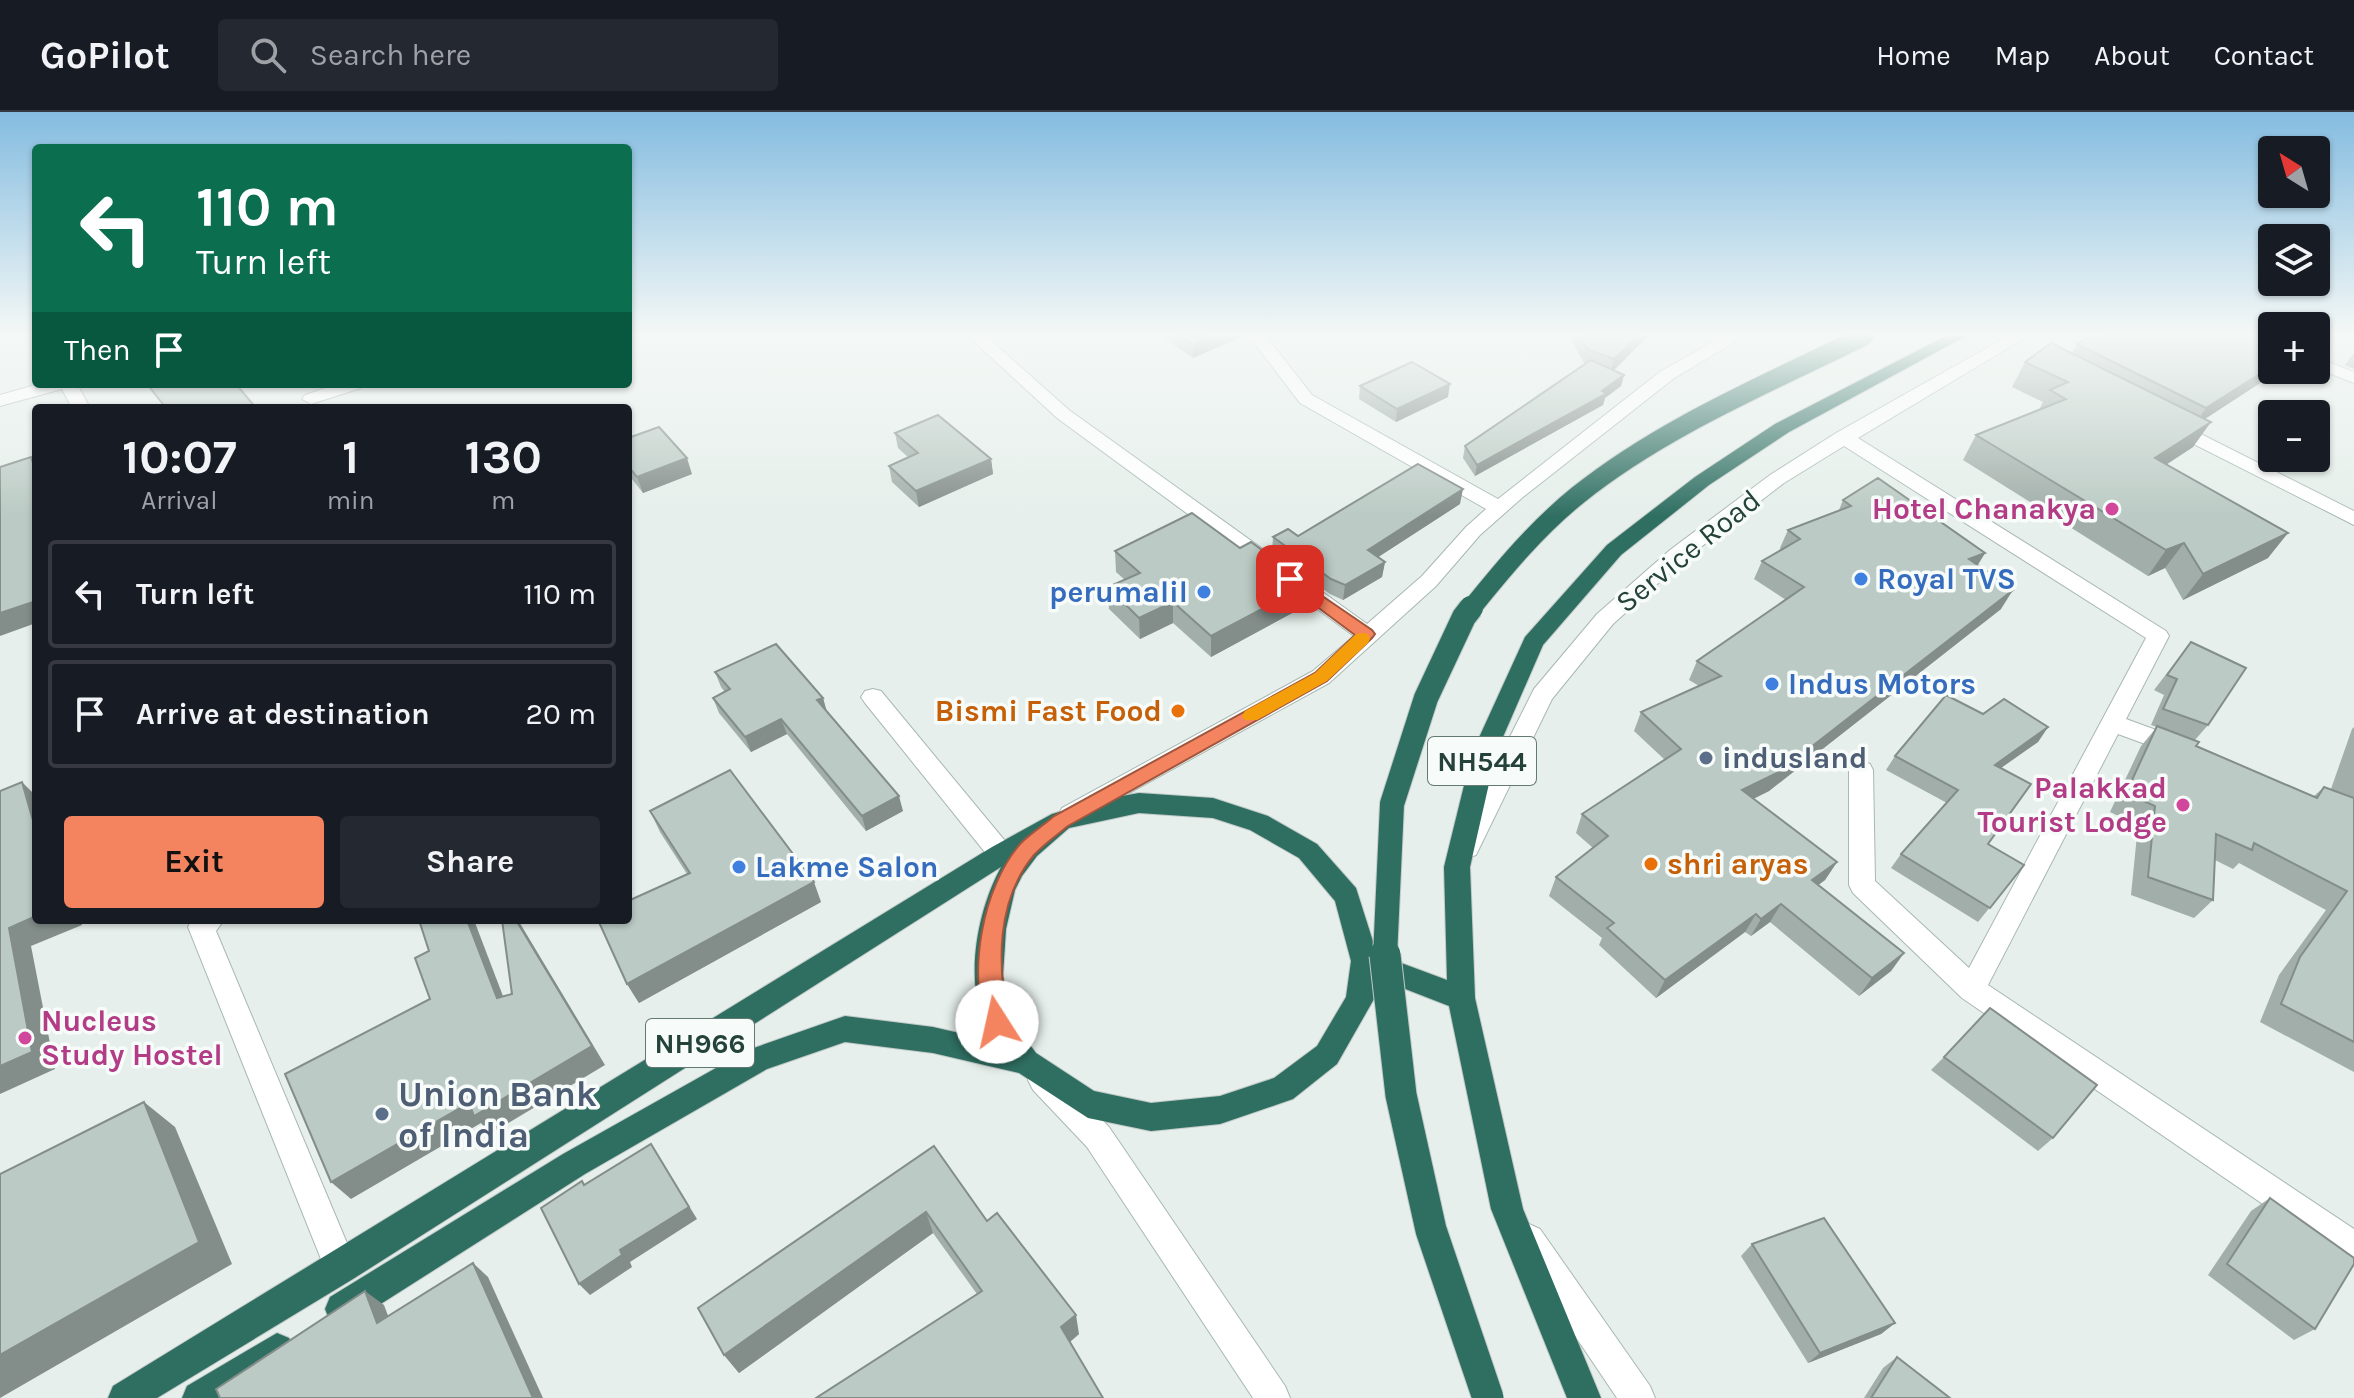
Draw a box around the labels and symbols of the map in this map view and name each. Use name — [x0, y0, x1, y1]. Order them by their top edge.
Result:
north arrow — [2258, 136, 2330, 208]
street label: Service Road — [1608, 482, 1768, 620]
place label: Hotel Chanakya — [1872, 491, 2096, 527]
marker: Hotel Chanakya — [2103, 500, 2121, 518]
pin — [1256, 545, 1324, 613]
place label: Royal TVS — [1877, 561, 2016, 597]
marker: Royal TVS — [1852, 570, 1870, 588]
place label: perumalil — [1049, 574, 1188, 610]
marker: perumalil — [1195, 583, 1213, 601]
place label: Indus Motors — [1788, 666, 1976, 702]
marker: Indus Motors — [1763, 675, 1781, 693]
place label: Bismi Fast Food — [935, 693, 1162, 729]
marker: Bismi Fast Food — [1169, 702, 1187, 720]
road number: NH544 — [1428, 737, 1536, 785]
place label: indusland — [1722, 740, 1867, 776]
marker: indusland — [1697, 749, 1715, 767]
place label: Palakkad Tourist Lodge — [1978, 770, 2167, 840]
marker: Palakkad Tourist Lodge — [2174, 796, 2192, 814]
place label: shri aryas — [1667, 846, 1809, 882]
place label: Lakme Salon — [755, 849, 939, 885]
marker: shri aryas — [1642, 855, 1660, 873]
marker: Lakme Salon — [730, 858, 748, 876]
position arrow — [955, 980, 1039, 1064]
place label: Nucleus Study Hostel — [41, 1003, 223, 1073]
road number: NH966 — [646, 1019, 754, 1067]
marker: Nucleus Study Hostel — [16, 1029, 34, 1047]
place label: Union Bank of India — [398, 1073, 597, 1156]
marker: Union Bank of India — [373, 1105, 391, 1123]

